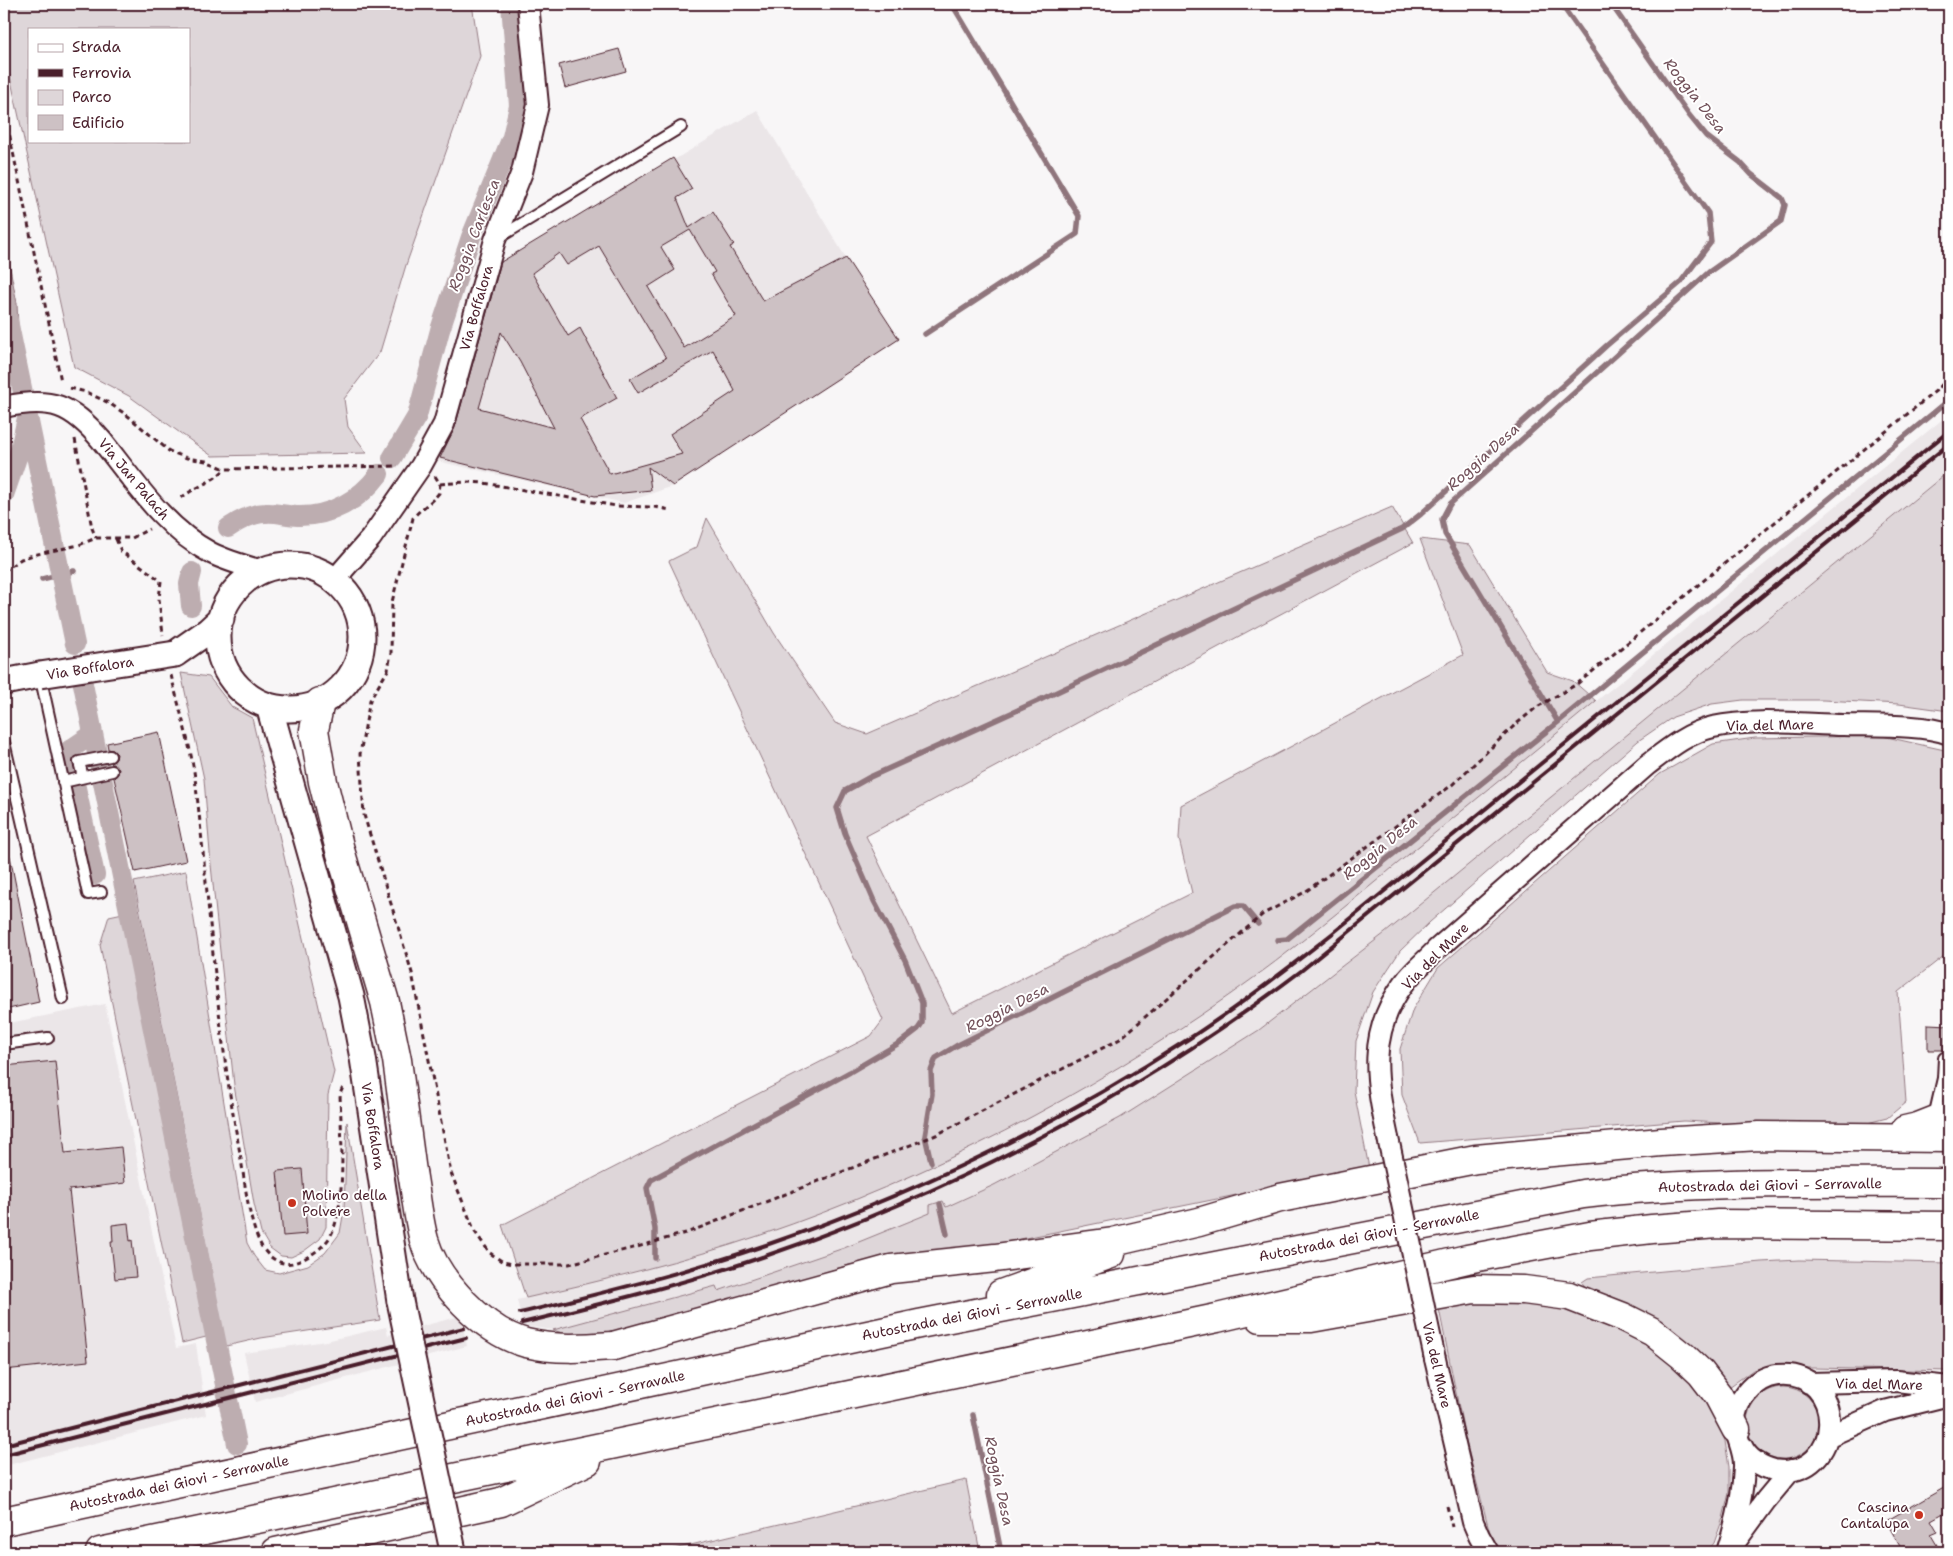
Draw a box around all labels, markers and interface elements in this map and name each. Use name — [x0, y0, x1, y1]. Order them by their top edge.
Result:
legend — [28, 28, 190, 142]
text: Strada — [72, 37, 121, 57]
water label: Roggia Desa — [1659, 54, 1731, 138]
text: Ferrovia — [72, 63, 132, 83]
text: Parco — [72, 87, 112, 107]
text: Edificio — [72, 113, 124, 133]
water label: Roggia Carlesca — [444, 176, 504, 294]
street label: Via Boffalora — [455, 263, 497, 353]
water label: Roggia Desa — [1442, 419, 1524, 495]
street label: Via Jan Palach — [94, 434, 174, 524]
street label: Via Boffalora — [45, 652, 135, 684]
street label: Via del Mare — [1726, 715, 1814, 735]
water label: Roggia Desa — [1338, 812, 1422, 884]
street label: Via del Mare — [1398, 918, 1473, 993]
water label: Roggia Desa — [962, 978, 1052, 1038]
street label: Via Boffalora — [357, 1081, 389, 1171]
street label: Autostrada dei Giovi - Serravalle — [1658, 1174, 1882, 1196]
place label: Molino della Polvere — [302, 1186, 387, 1220]
marker: Molino della Polvere — [286, 1197, 298, 1209]
street label: Autostrada dei Giovi - Serravalle — [1257, 1205, 1481, 1265]
street label: Autostrada dei Giovi - Serravalle — [860, 1284, 1084, 1344]
street label: Via del Mare — [1418, 1320, 1456, 1410]
street label: Autostrada dei Giovi - Serravalle — [463, 1366, 687, 1430]
street label: Via del Mare — [1835, 1374, 1923, 1394]
water label: Roggia Desa — [980, 1434, 1018, 1528]
street label: Autostrada dei Giovi - Serravalle — [67, 1451, 291, 1515]
place label: Cascina Cantalupa — [1840, 1498, 1909, 1532]
marker: Cascina Cantalupa — [1913, 1509, 1925, 1521]

